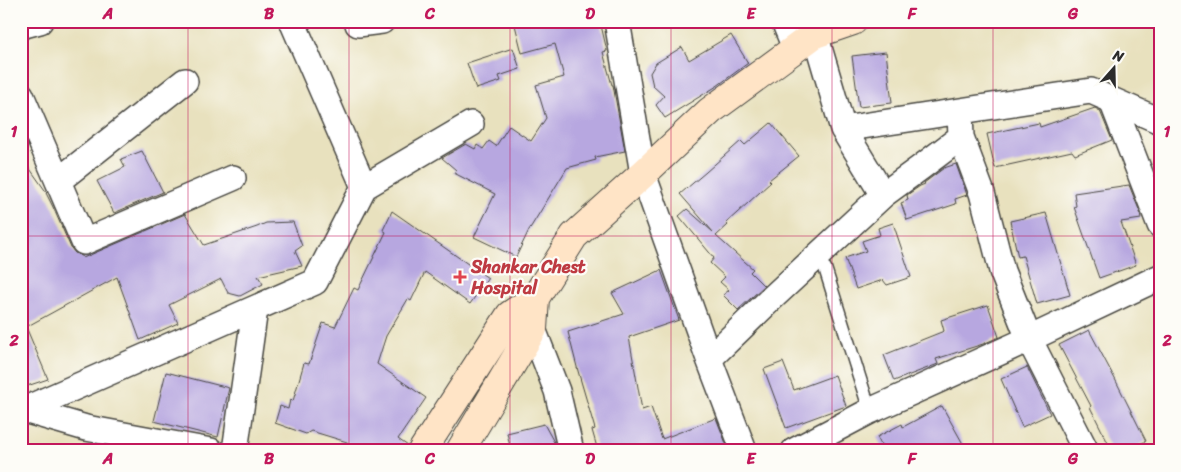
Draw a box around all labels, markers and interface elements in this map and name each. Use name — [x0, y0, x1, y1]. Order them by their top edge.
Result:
text: A — [102, 0, 113, 28]
text: B — [264, 0, 275, 28]
text: C — [424, 0, 436, 28]
text: D — [585, 0, 595, 28]
text: E — [747, 0, 757, 28]
text: F — [907, 0, 918, 28]
text: G — [1067, 0, 1079, 28]
north arrow — [1088, 42, 1138, 92]
text: N — [1109, 43, 1127, 70]
text: 1 — [11, 117, 18, 146]
text: 1 — [1164, 117, 1171, 146]
place label: Shankar Chest Hospital — [470, 251, 586, 304]
marker: Shankar Chest Hospital — [453, 270, 467, 284]
text: 2 — [8, 326, 19, 355]
text: 2 — [1161, 326, 1172, 355]
text: A — [102, 444, 113, 472]
text: B — [264, 444, 275, 472]
text: C — [424, 444, 436, 472]
text: D — [585, 444, 595, 472]
text: E — [747, 444, 757, 472]
text: F — [907, 444, 918, 472]
text: G — [1067, 444, 1079, 472]

